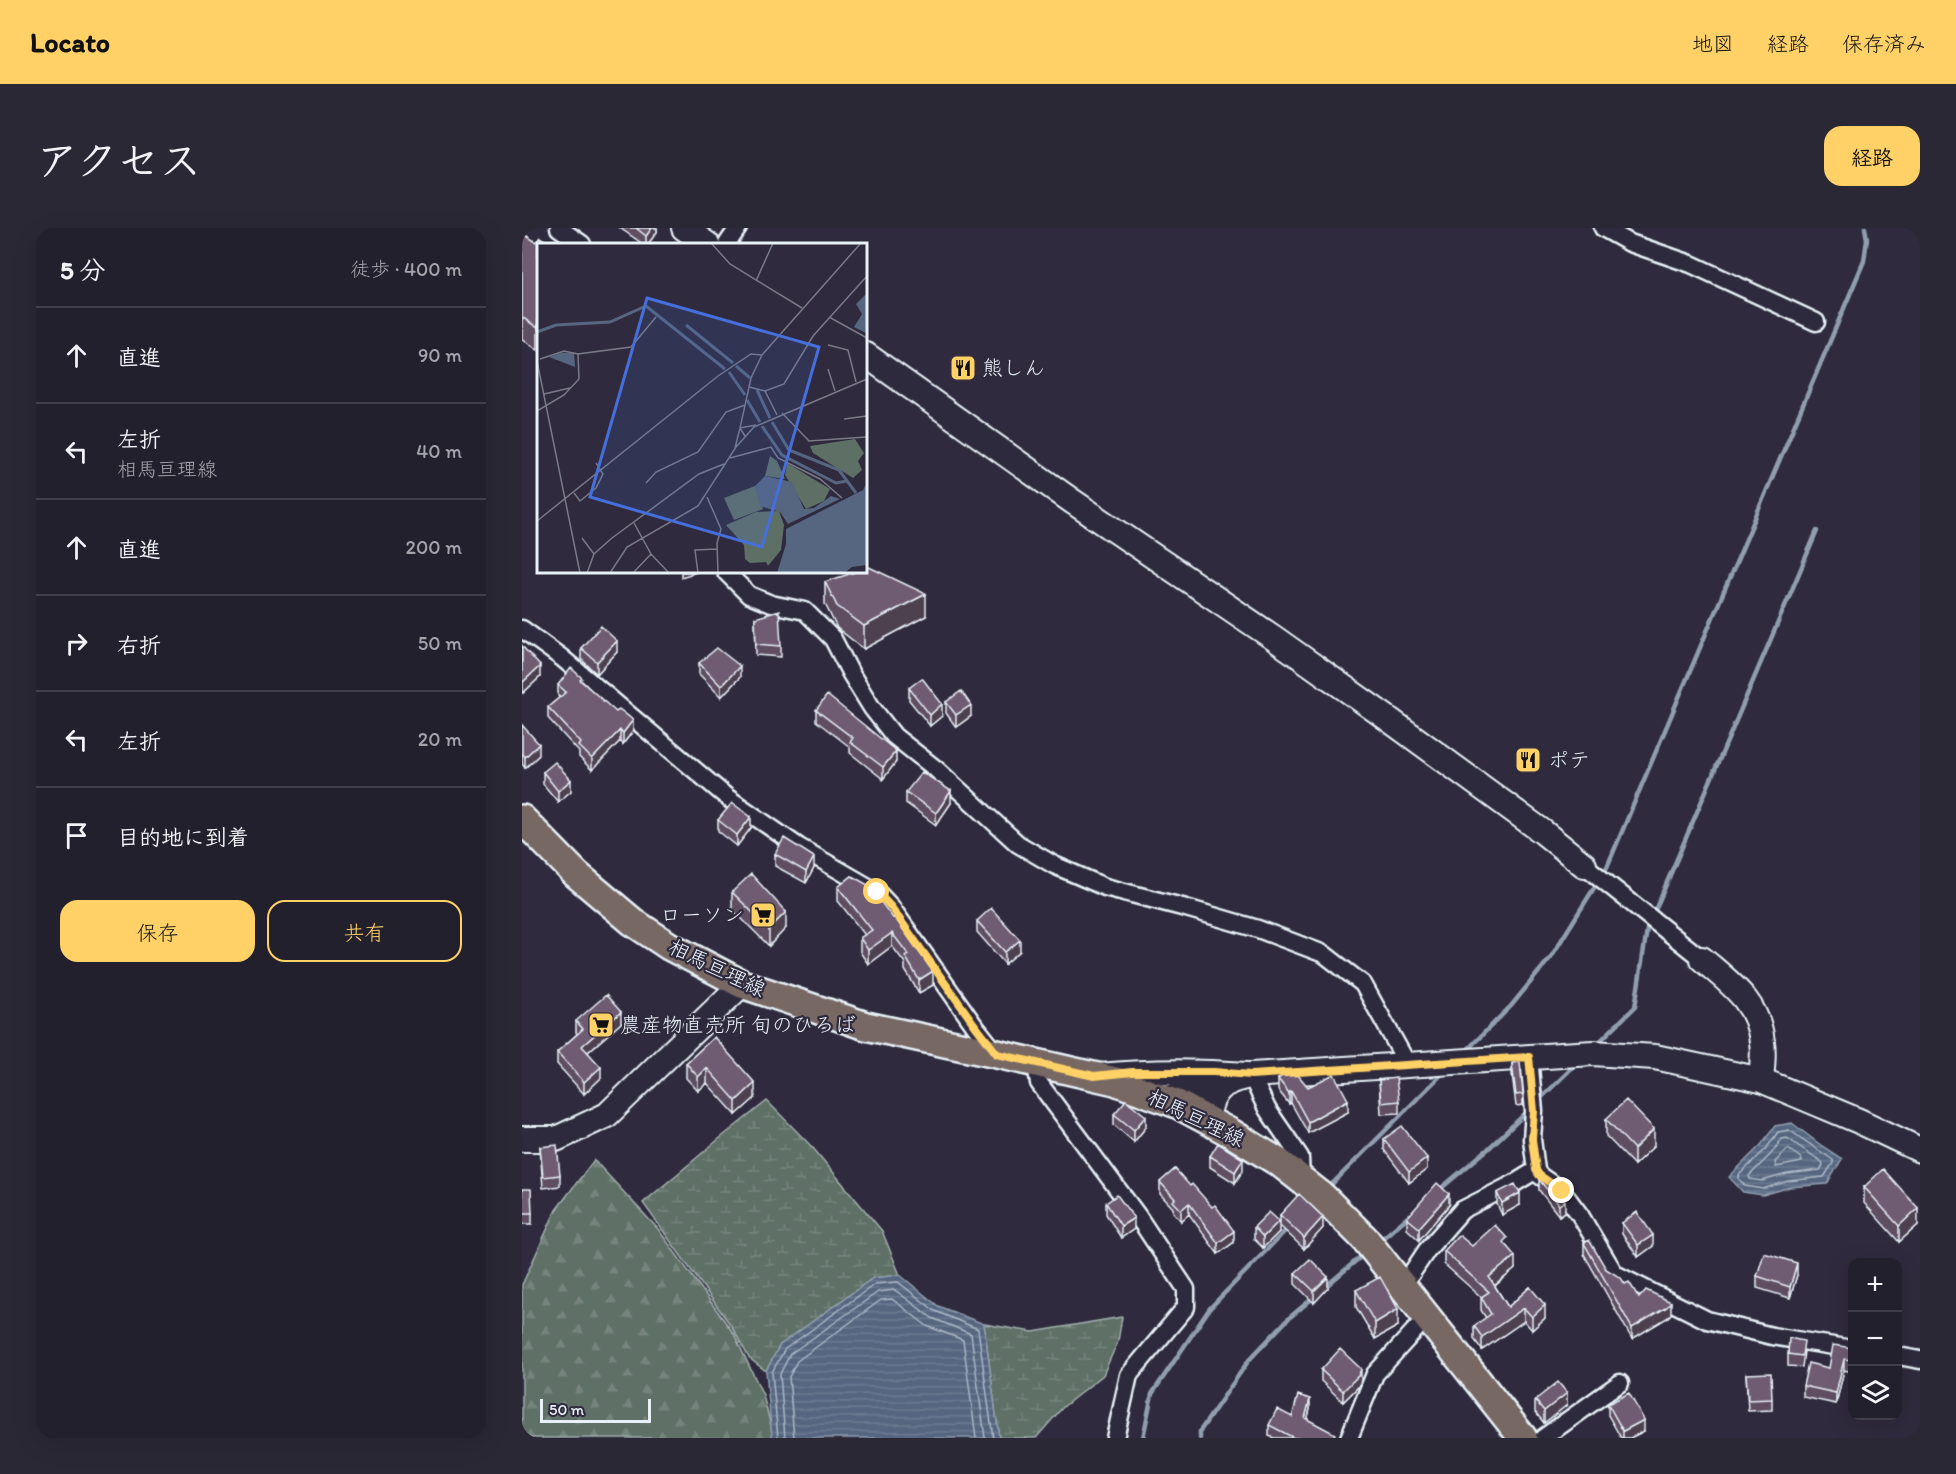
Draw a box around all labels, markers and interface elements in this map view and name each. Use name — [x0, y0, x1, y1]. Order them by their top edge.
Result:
text: Locato — [30, 25, 110, 59]
text: 地図 — [1692, 31, 1734, 56]
text: 経路 — [1767, 31, 1809, 56]
text: 保存済み — [1842, 31, 1926, 56]
button: 経路 — [1824, 126, 1920, 186]
text: アクセス — [36, 135, 201, 186]
inset map — [537, 243, 867, 573]
text: 5 分 — [60, 254, 106, 286]
text: 徒歩 · 400 m — [350, 257, 462, 281]
icon: ahead — [60, 339, 93, 372]
text: 90 m — [418, 343, 462, 367]
text: 直進 — [117, 344, 161, 371]
restaurant icon: 熊しん — [948, 353, 978, 383]
place label: 熊しん — [982, 355, 1045, 380]
text: 左折 — [117, 426, 161, 453]
icon: left — [60, 435, 93, 468]
text: 40 m — [416, 439, 462, 463]
text: 相馬亘理線 — [117, 457, 217, 481]
icon: ahead — [60, 531, 93, 564]
text: 200 m — [406, 535, 462, 559]
text: 直進 — [117, 536, 161, 563]
icon: right — [60, 627, 93, 660]
text: 50 m — [418, 631, 462, 655]
text: 右折 — [117, 632, 161, 659]
icon: left — [60, 723, 93, 756]
text: 20 m — [418, 727, 462, 751]
text: 左折 — [117, 728, 161, 755]
restaurant icon: ポテ — [1513, 745, 1543, 775]
place label: ポテ — [1548, 747, 1590, 772]
icon: arrive — [60, 819, 93, 852]
text: 目的地に到着 — [117, 824, 249, 851]
route start — [863, 878, 889, 904]
button: 保存 — [60, 900, 255, 962]
button: 共有 — [267, 900, 462, 962]
supermarket icon: ローソン — [748, 900, 778, 930]
place label: ローソン — [660, 902, 744, 927]
street label: 相馬亘理線 — [665, 933, 770, 1002]
supermarket icon: 農産物直売所 旬のひろば — [586, 1010, 616, 1040]
place label: 農産物直売所 旬のひろば — [620, 1012, 856, 1037]
street label: 相馬亘理線 — [1144, 1083, 1249, 1152]
route end — [1548, 1177, 1574, 1203]
map controls — [1848, 1258, 1902, 1420]
button: + — [1848, 1258, 1902, 1312]
button: − — [1848, 1312, 1902, 1366]
button: layers — [1848, 1366, 1902, 1420]
scale bar — [540, 1396, 651, 1424]
text: 50 m — [549, 1400, 584, 1419]

